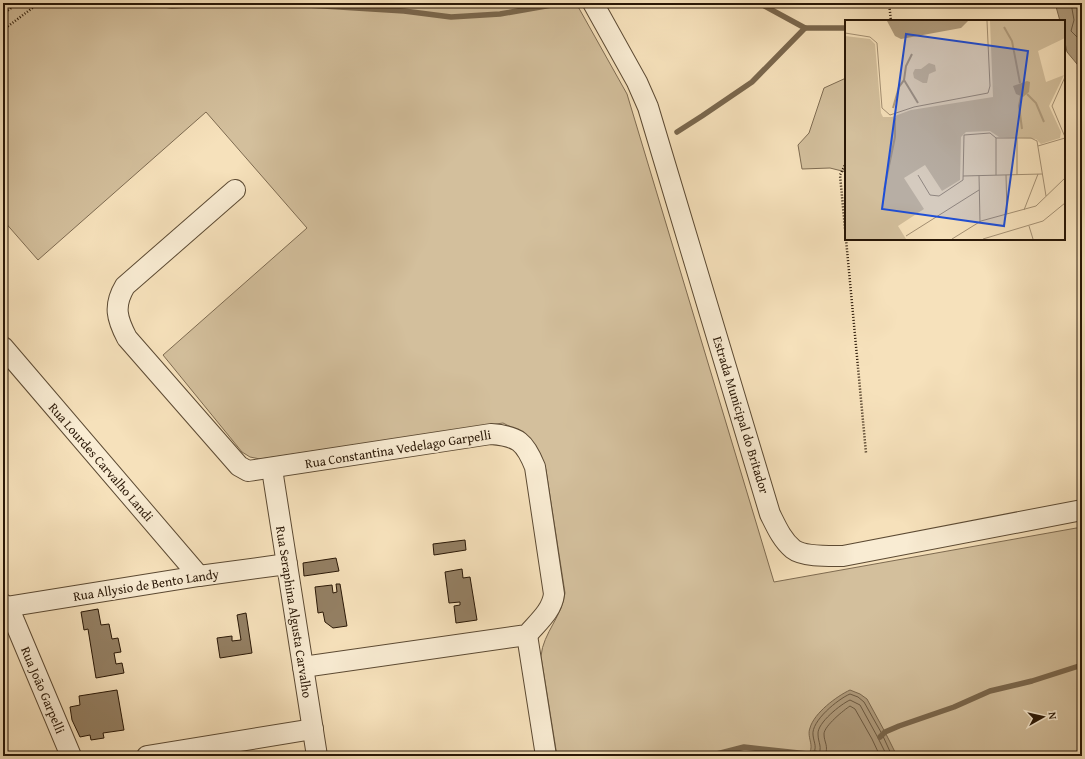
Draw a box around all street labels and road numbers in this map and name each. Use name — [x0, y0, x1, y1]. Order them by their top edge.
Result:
street label: Estrada Municipal do Britador — [708, 334, 774, 497]
street label: Rua Lourdes Carvalho Landi — [44, 399, 158, 526]
street label: Rua Constantina Vedelago Garpelli — [304, 425, 493, 473]
street label: Rua Seraphina Algusta Carvalho — [271, 525, 317, 700]
street label: Rua Allysio de Bento Landy — [72, 564, 221, 606]
street label: Rua João Garpelli — [16, 643, 70, 737]

